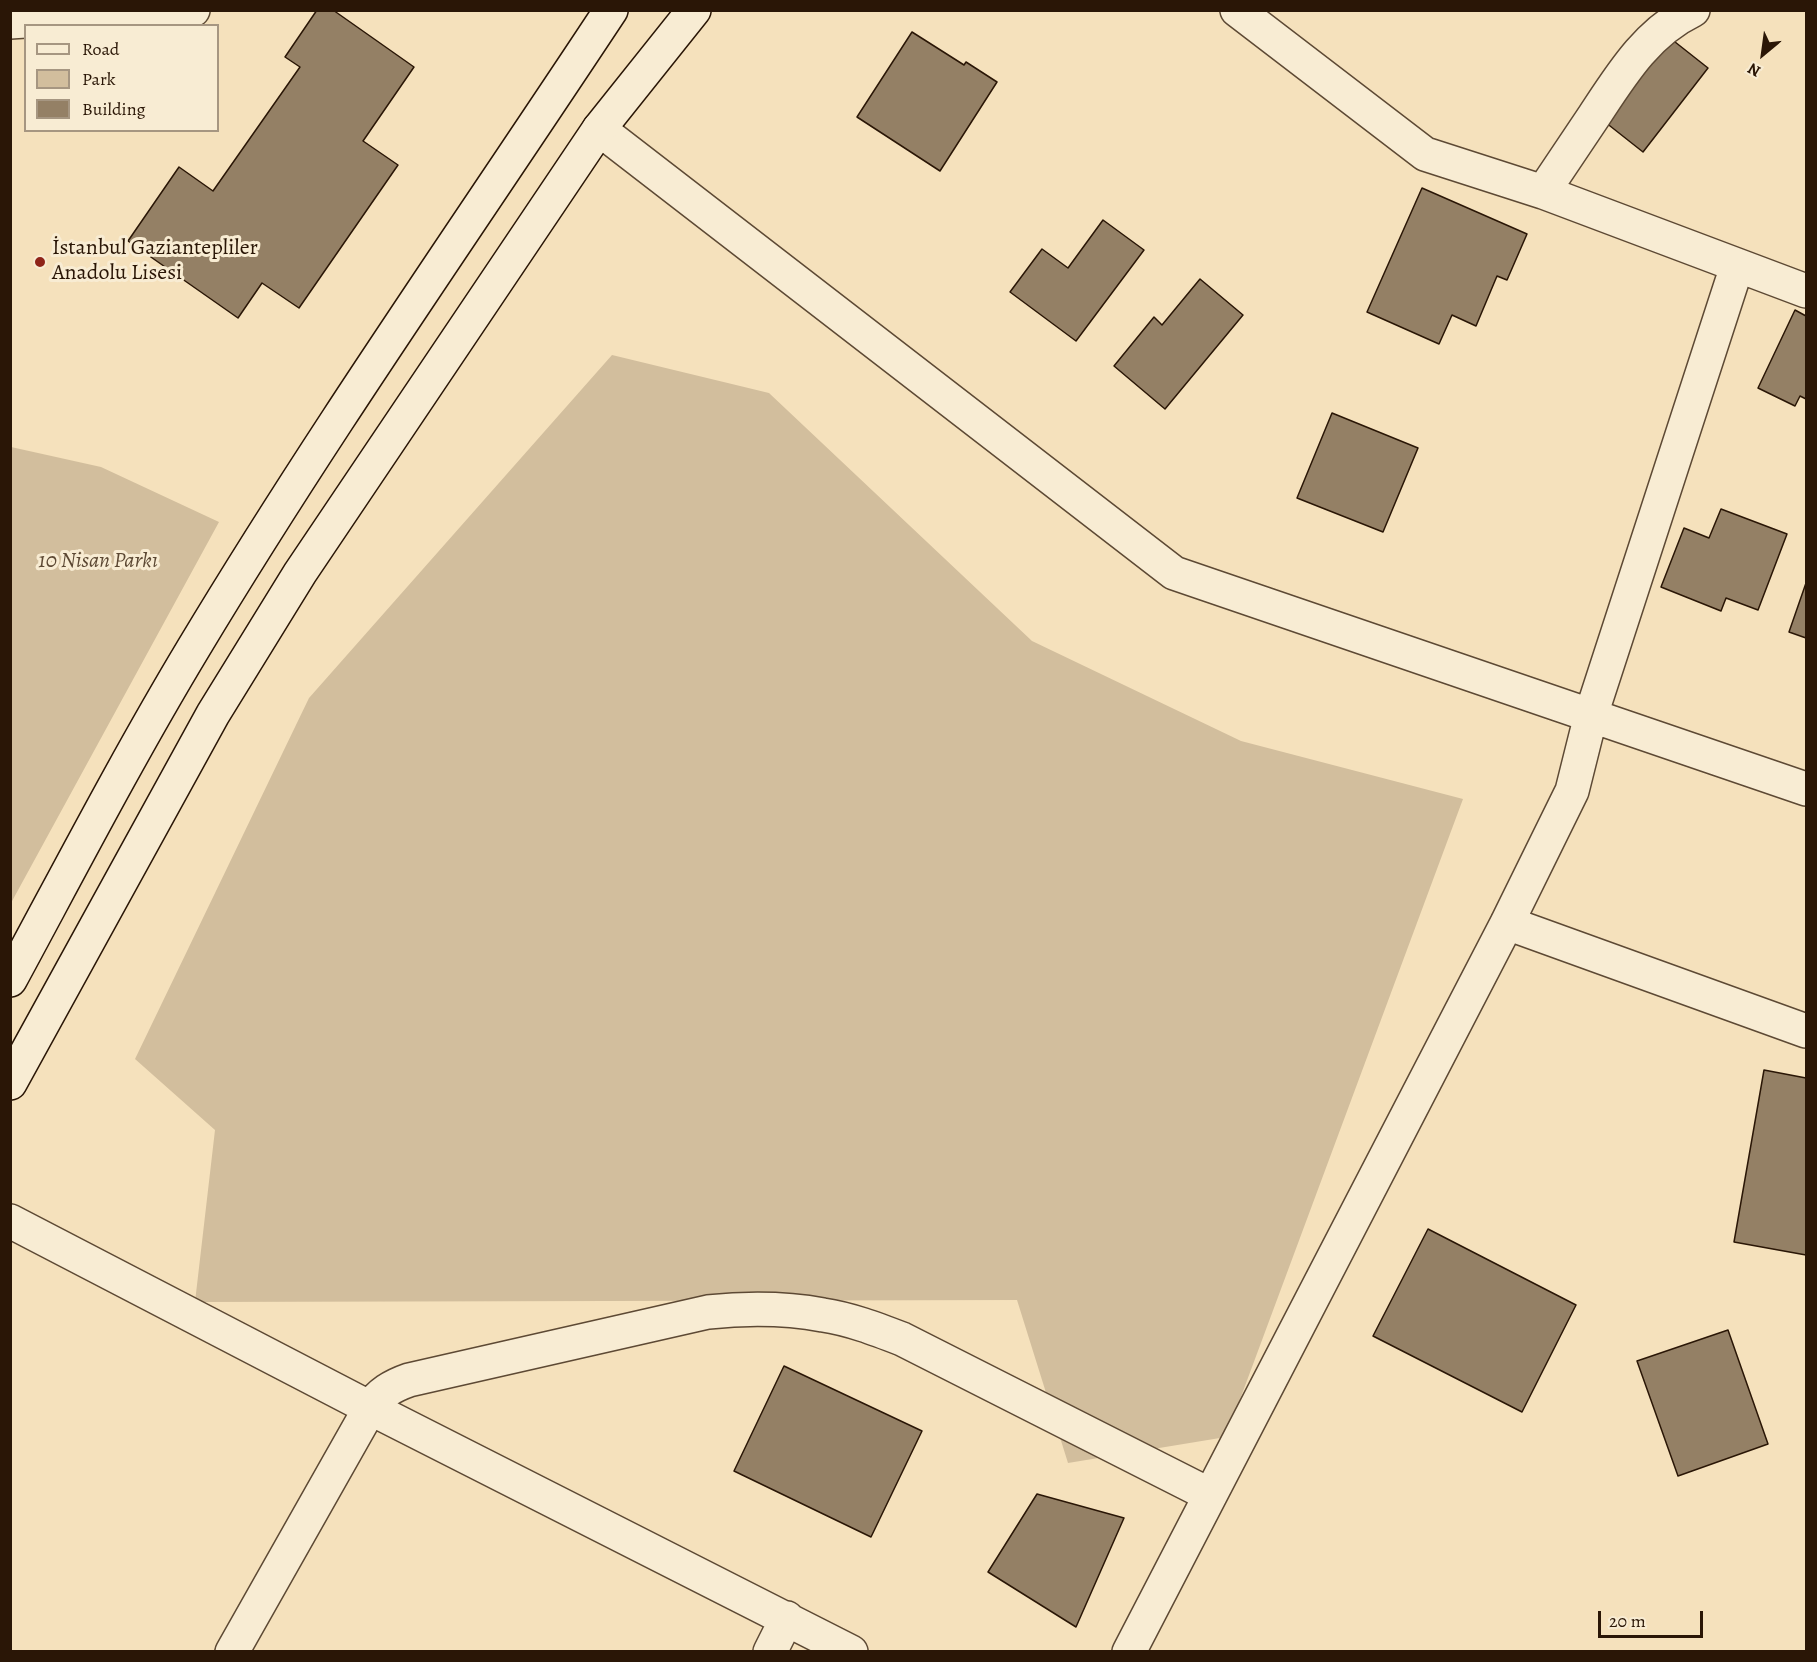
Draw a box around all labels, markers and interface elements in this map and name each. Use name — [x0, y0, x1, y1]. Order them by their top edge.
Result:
legend — [24, 24, 219, 132]
north arrow — [1733, 24, 1793, 84]
text: Road — [82, 37, 119, 61]
text: N — [1744, 57, 1765, 82]
text: Park — [82, 67, 116, 91]
text: Building — [82, 97, 146, 121]
place label: İstanbul Gaziantepliler Anadolu Lisesi — [52, 236, 258, 288]
marker: İstanbul Gaziantepliler Anadolu Lisesi — [33, 255, 47, 269]
park label: 10 Nisan Parkı — [38, 549, 158, 575]
scale bar — [1601, 1599, 1706, 1637]
text: 20 m — [1609, 1609, 1646, 1633]

